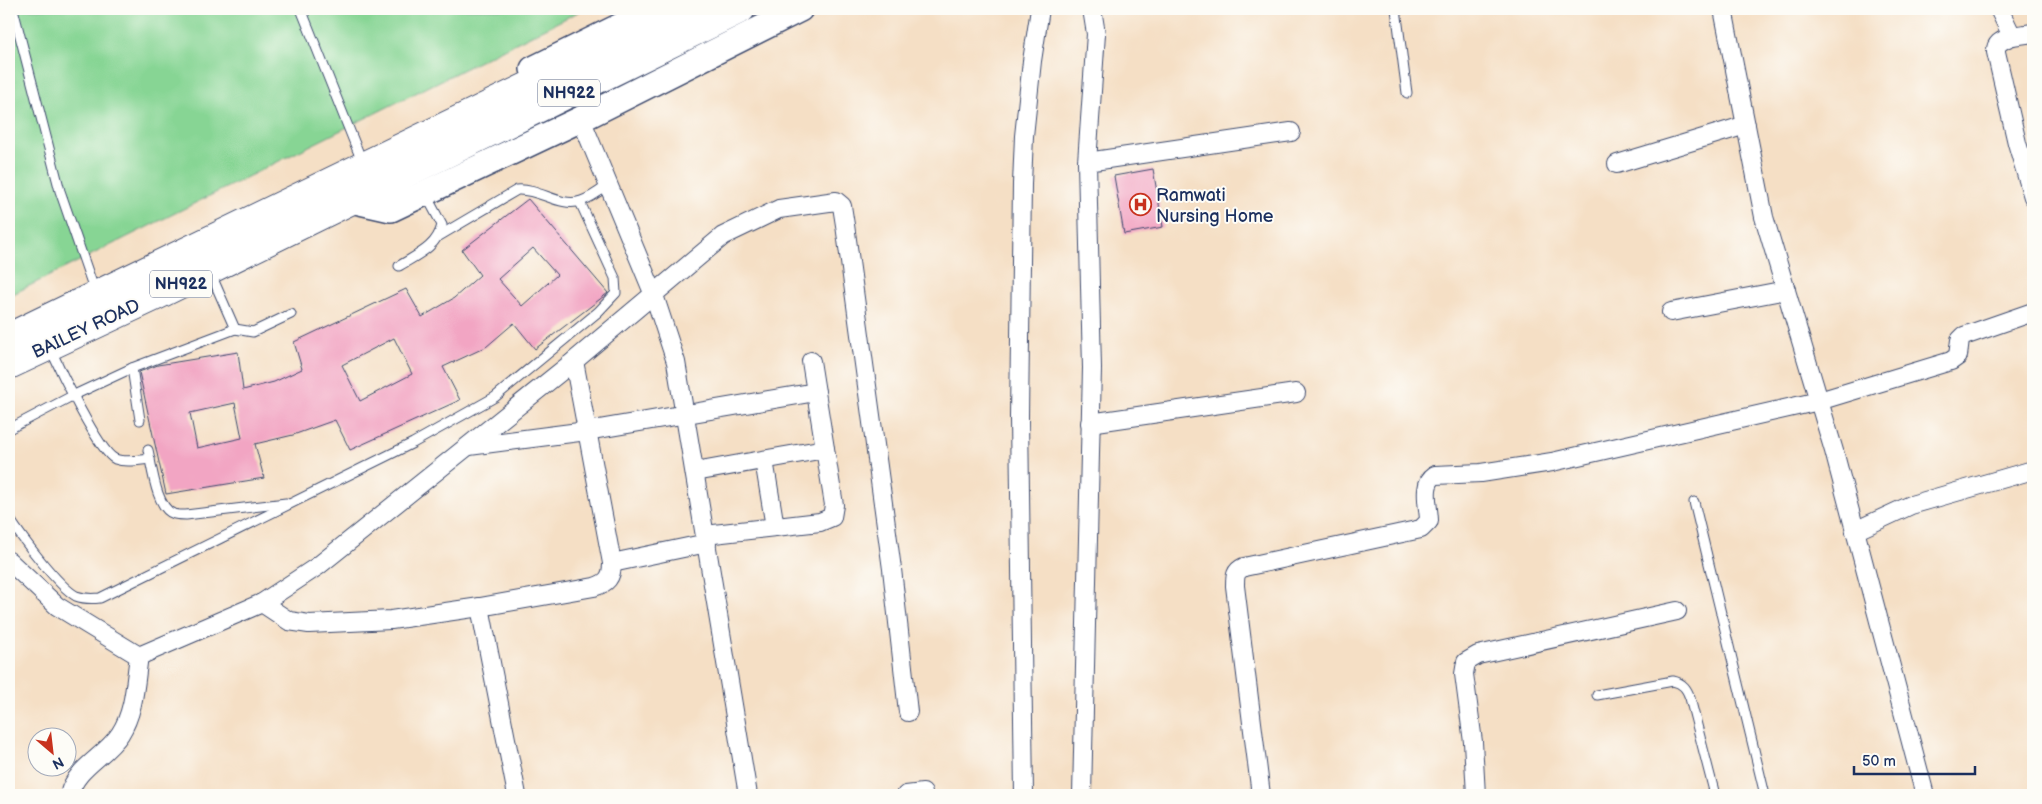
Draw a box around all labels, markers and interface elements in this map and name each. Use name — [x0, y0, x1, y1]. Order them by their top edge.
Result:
road number: NH922 — [538, 80, 600, 106]
place label: Ramwati Nursing Home — [1156, 185, 1274, 227]
hospital icon: Ramwati Nursing Home — [1128, 193, 1152, 217]
road number: NH922 — [150, 270, 212, 298]
street label: BAILEY ROAD — [29, 295, 143, 363]
north arrow — [28, 726, 78, 776]
scale bar — [1854, 744, 1976, 776]
text: 50 m — [1862, 752, 1896, 771]
text: N — [49, 753, 67, 773]

